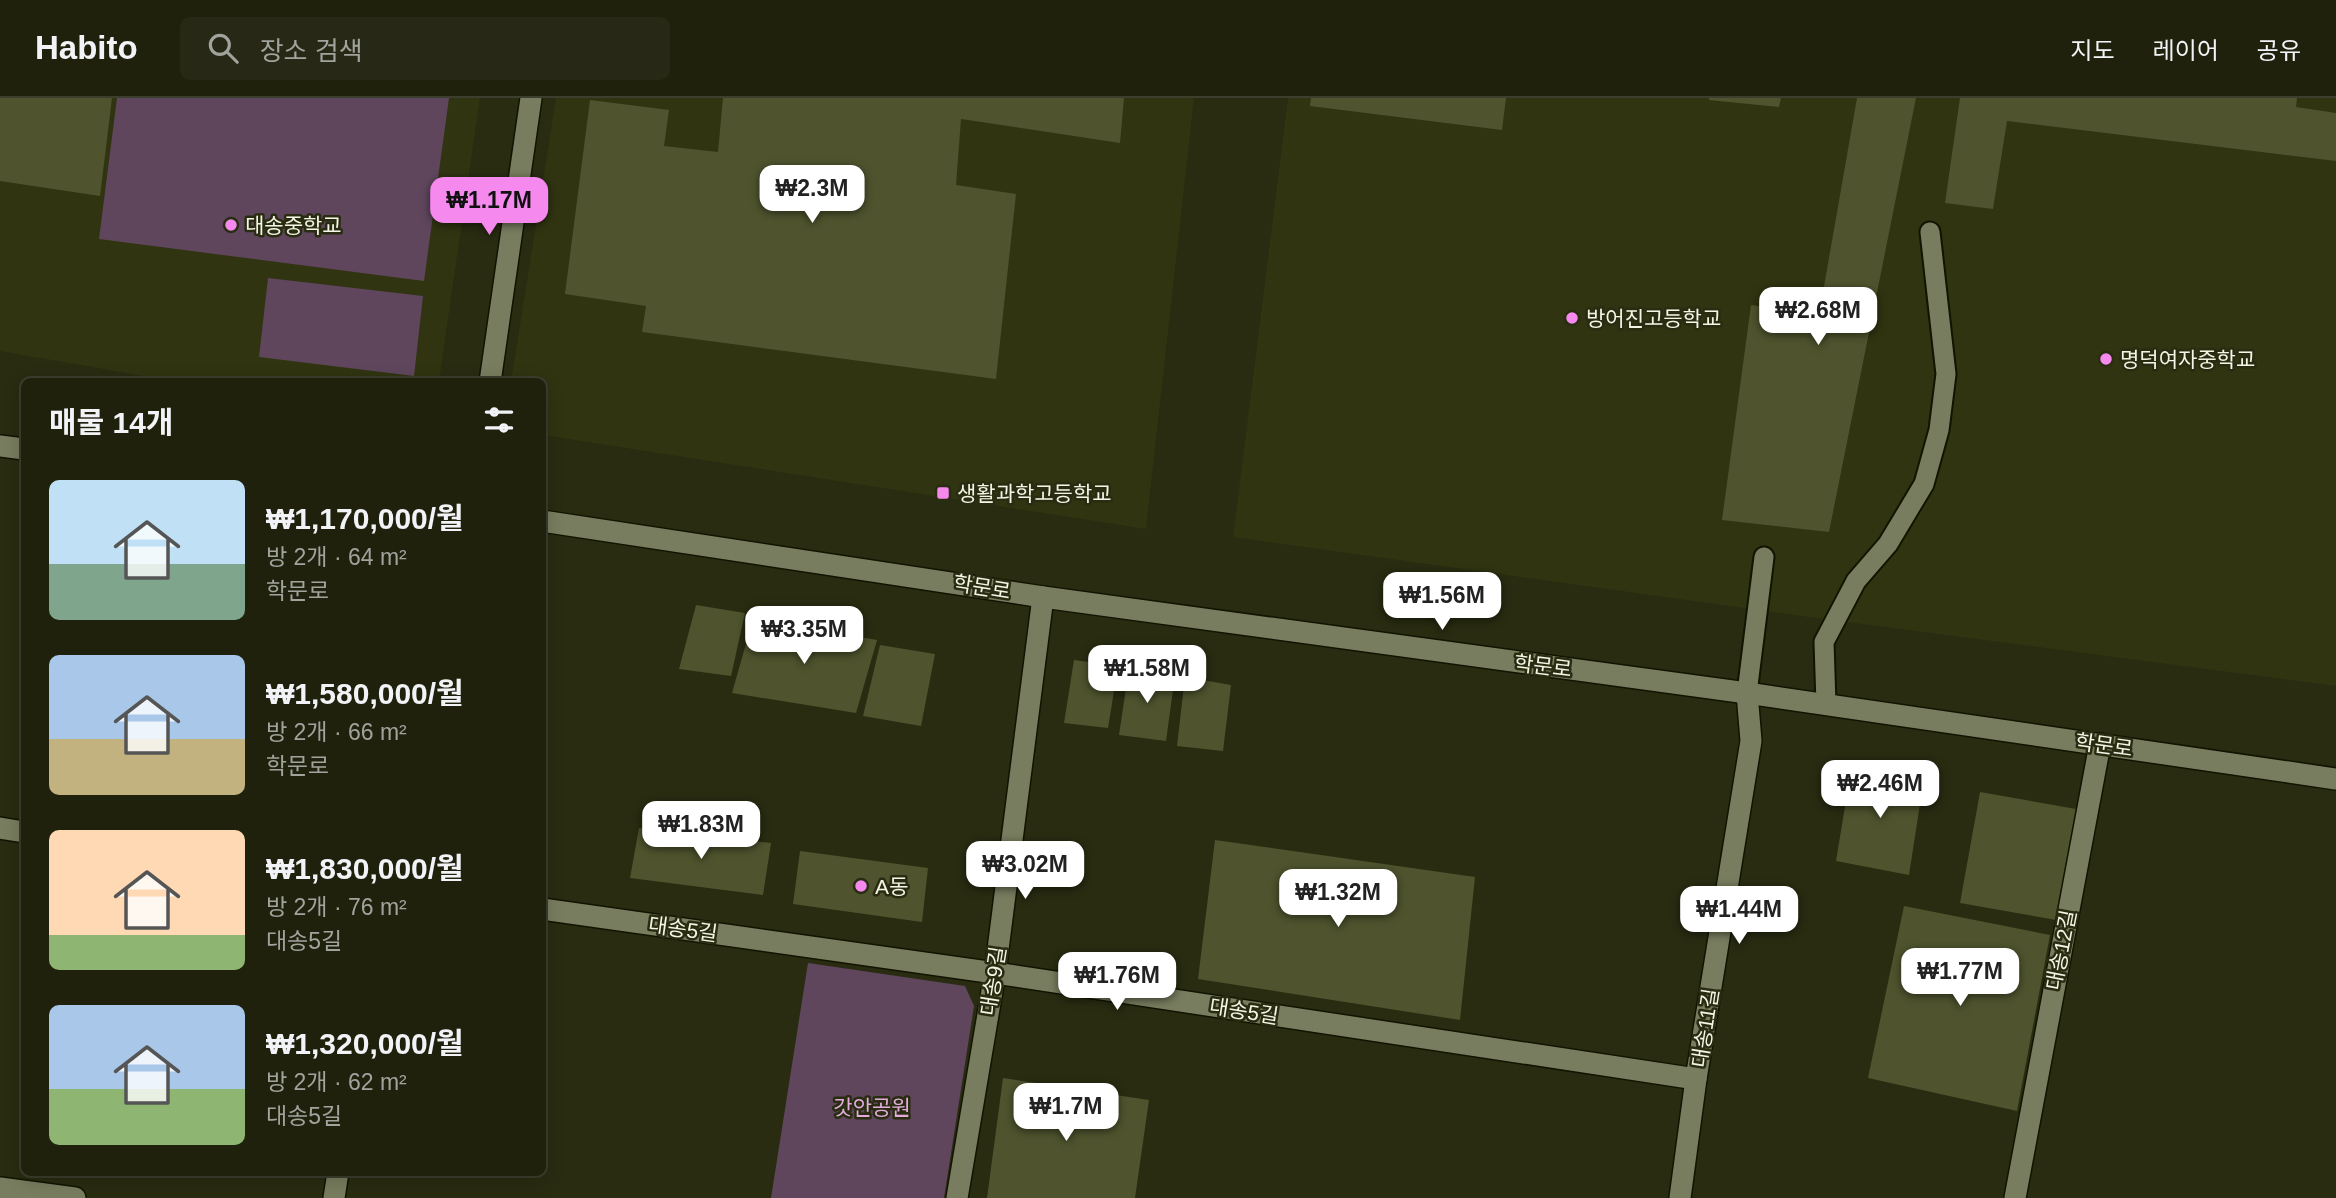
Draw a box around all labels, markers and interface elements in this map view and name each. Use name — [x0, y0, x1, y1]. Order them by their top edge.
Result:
search box — [180, 17, 670, 80]
text: Habito — [35, 29, 138, 66]
icon: search — [204, 29, 242, 67]
text: 장소 검색 — [260, 36, 363, 66]
text: 지도 — [2070, 37, 2115, 64]
text: 레이어 — [2153, 37, 2219, 64]
text: 공유 — [2257, 37, 2301, 64]
pin: ₩2.3M — [763, 166, 861, 225]
text: ₩2.3M — [776, 175, 848, 201]
pin: ₩1.17M — [432, 178, 546, 237]
text: ₩1.17M — [446, 187, 532, 213]
place label: 대송중학교 — [245, 214, 342, 237]
marker: 대송중학교 — [223, 217, 239, 233]
pin: ₩2.68M — [1761, 288, 1875, 347]
text: ₩2.68M — [1775, 297, 1861, 323]
place label: 방어진고등학교 — [1586, 307, 1721, 330]
marker: 방어진고등학교 — [1564, 310, 1580, 326]
place label: 명덕여자중학교 — [2120, 348, 2255, 371]
marker: 명덕여자중학교 — [2098, 351, 2114, 367]
icon: filters — [480, 401, 518, 439]
text: 매물 14개 — [49, 406, 174, 439]
place label: 생활과학고등학교 — [957, 482, 1112, 505]
marker: 생활과학고등학교 — [935, 485, 951, 501]
text: ₩1,170,000/월 — [266, 502, 464, 535]
icon: home — [105, 508, 189, 592]
text: 방 2개 · 64 m² — [266, 544, 407, 570]
street label: 학문로 — [952, 571, 1012, 603]
pin: ₩1.56M — [1385, 573, 1499, 632]
text: 학문로 — [266, 578, 329, 604]
text: ₩1.56M — [1399, 582, 1485, 608]
pin: ₩3.35M — [747, 606, 861, 666]
text: ₩3.35M — [761, 616, 847, 642]
pin: ₩1.58M — [1090, 646, 1204, 705]
street label: 학문로 — [1513, 651, 1573, 681]
text: ₩1.58M — [1104, 655, 1190, 681]
text: ₩1,580,000/월 — [266, 677, 464, 710]
icon: home — [105, 683, 189, 767]
text: 방 2개 · 66 m² — [266, 719, 407, 745]
street label: 학문로 — [2074, 730, 2134, 760]
text: 학문로 — [266, 753, 329, 779]
pin: ₩2.46M — [1823, 760, 1937, 820]
text: ₩2.46M — [1837, 770, 1923, 796]
pin: ₩1.83M — [644, 802, 758, 861]
text: ₩1.83M — [658, 811, 744, 837]
pin: ₩3.02M — [968, 842, 1082, 901]
text: ₩3.02M — [982, 851, 1068, 877]
text: ₩1,830,000/월 — [266, 852, 464, 885]
icon: home — [105, 858, 189, 942]
pin: ₩1.32M — [1281, 870, 1395, 929]
place label: A동 — [875, 875, 908, 898]
marker: A동 — [853, 878, 869, 894]
text: ₩1.32M — [1295, 879, 1381, 905]
pin: ₩1.44M — [1682, 886, 1796, 946]
text: 방 2개 · 76 m² — [266, 894, 407, 920]
text: ₩1.44M — [1696, 896, 1782, 922]
street label: 대송12길 — [2042, 908, 2080, 992]
street label: 대송5길 — [647, 913, 719, 945]
text: 대송5길 — [266, 928, 342, 954]
street label: 대송9길 — [976, 945, 1010, 1017]
pin: ₩1.77M — [1903, 948, 2017, 1008]
pin: ₩1.76M — [1060, 953, 1174, 1012]
text: ₩1.77M — [1917, 958, 2003, 984]
text: ₩1.76M — [1074, 962, 1160, 988]
street label: 대송11길 — [1687, 987, 1723, 1069]
street label: 대송5길 — [1208, 994, 1280, 1028]
text: ₩1,320,000/월 — [266, 1027, 464, 1060]
icon: home — [105, 1033, 189, 1117]
text: 방 2개 · 62 m² — [266, 1069, 407, 1095]
pin: ₩1.7M — [1017, 1084, 1115, 1143]
text: ₩1.7M — [1030, 1093, 1102, 1119]
park label: 갓안공원 — [833, 1096, 911, 1119]
text: 대송5길 — [266, 1103, 342, 1129]

